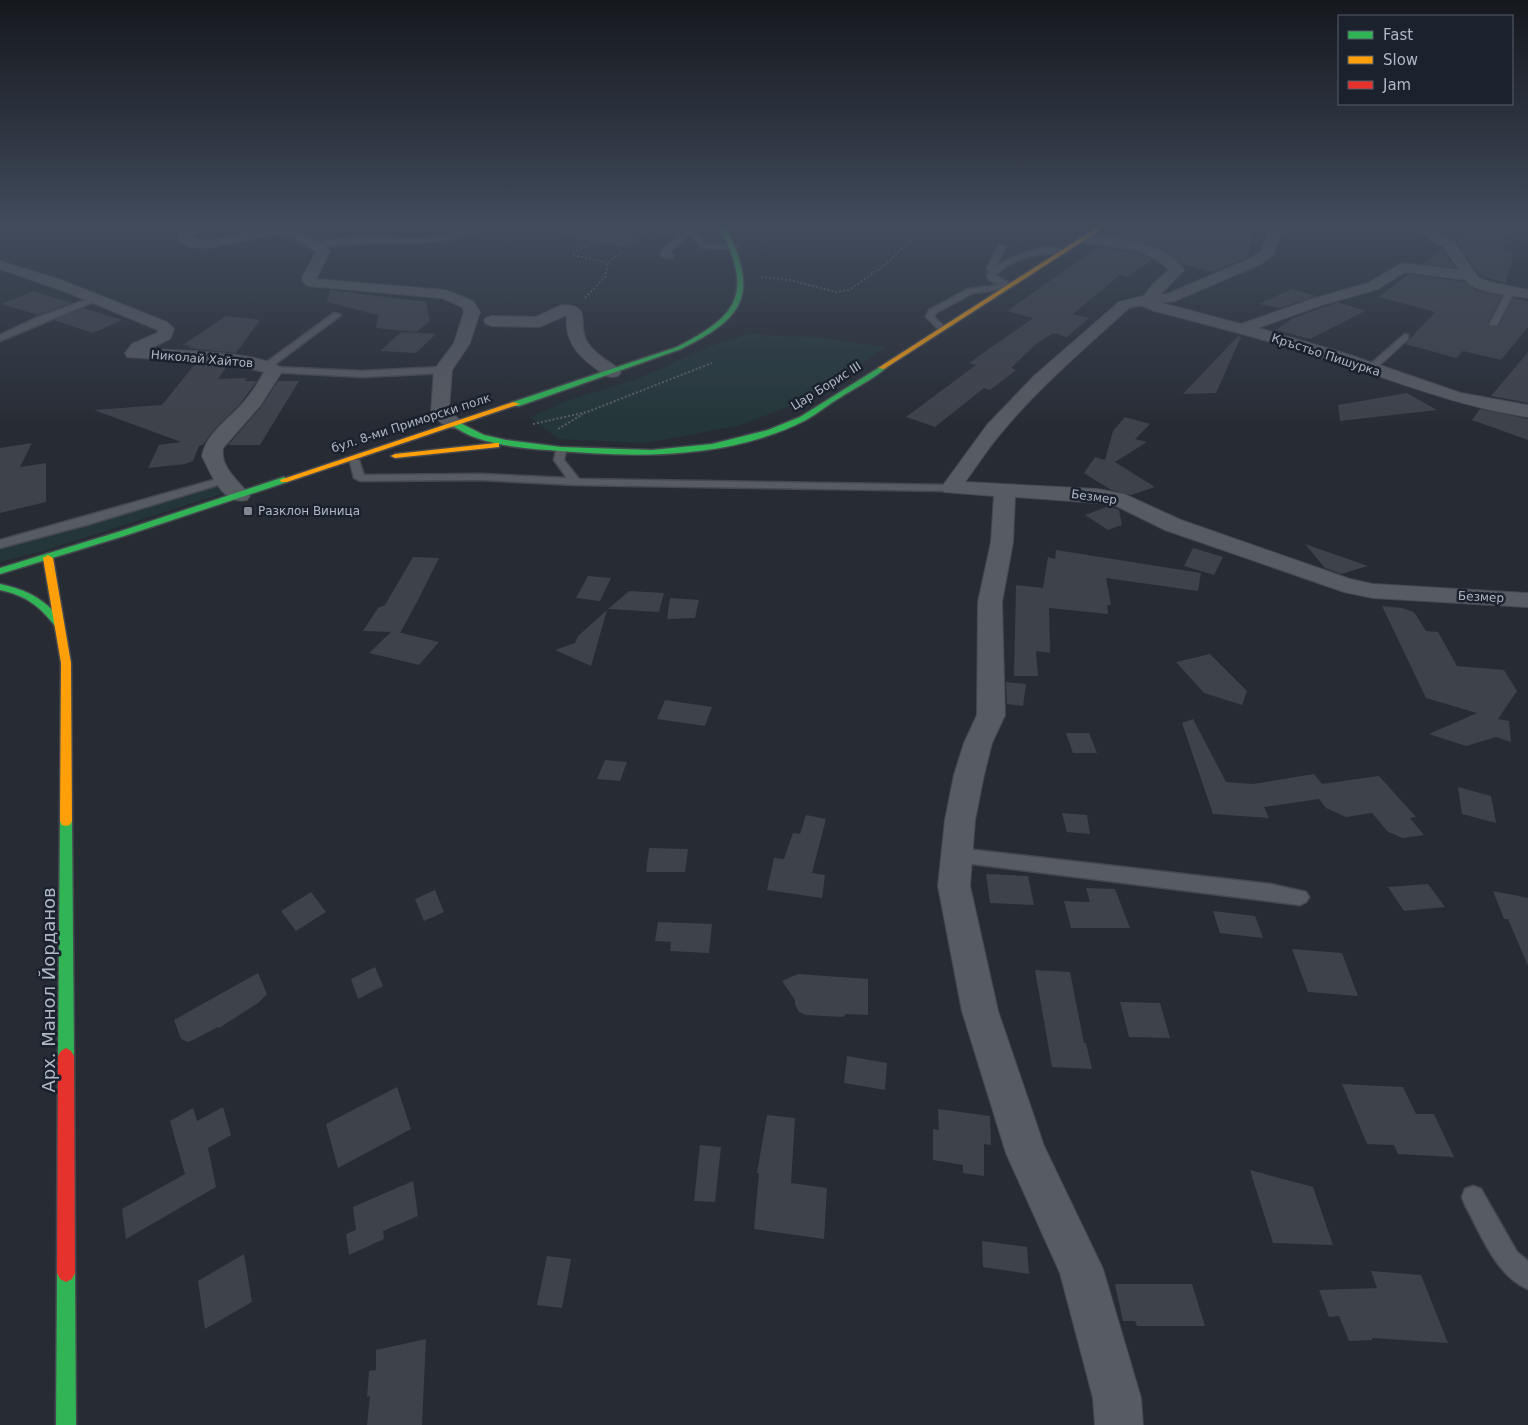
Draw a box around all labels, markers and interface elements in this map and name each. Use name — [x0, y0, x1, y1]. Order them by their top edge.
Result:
legend — [1338, 15, 1513, 105]
text: Fast — [1383, 26, 1413, 44]
text: Slow — [1383, 51, 1418, 69]
text: Jam — [1382, 76, 1411, 94]
street label: Кръстьо Пишурка — [1270, 331, 1382, 379]
street label: Николай Хайтов — [150, 348, 254, 370]
street label: Цар Борис III — [788, 359, 864, 413]
street label: бул. 8-ми Приморски полк — [330, 391, 492, 455]
street label: Безмер — [1070, 487, 1118, 507]
place label: Разклон Виница — [258, 504, 360, 518]
marker: Разклон Виница — [242, 505, 254, 517]
street label: Безмер — [1458, 589, 1504, 605]
street label: Арх. Манол Йорданов — [38, 887, 59, 1093]

